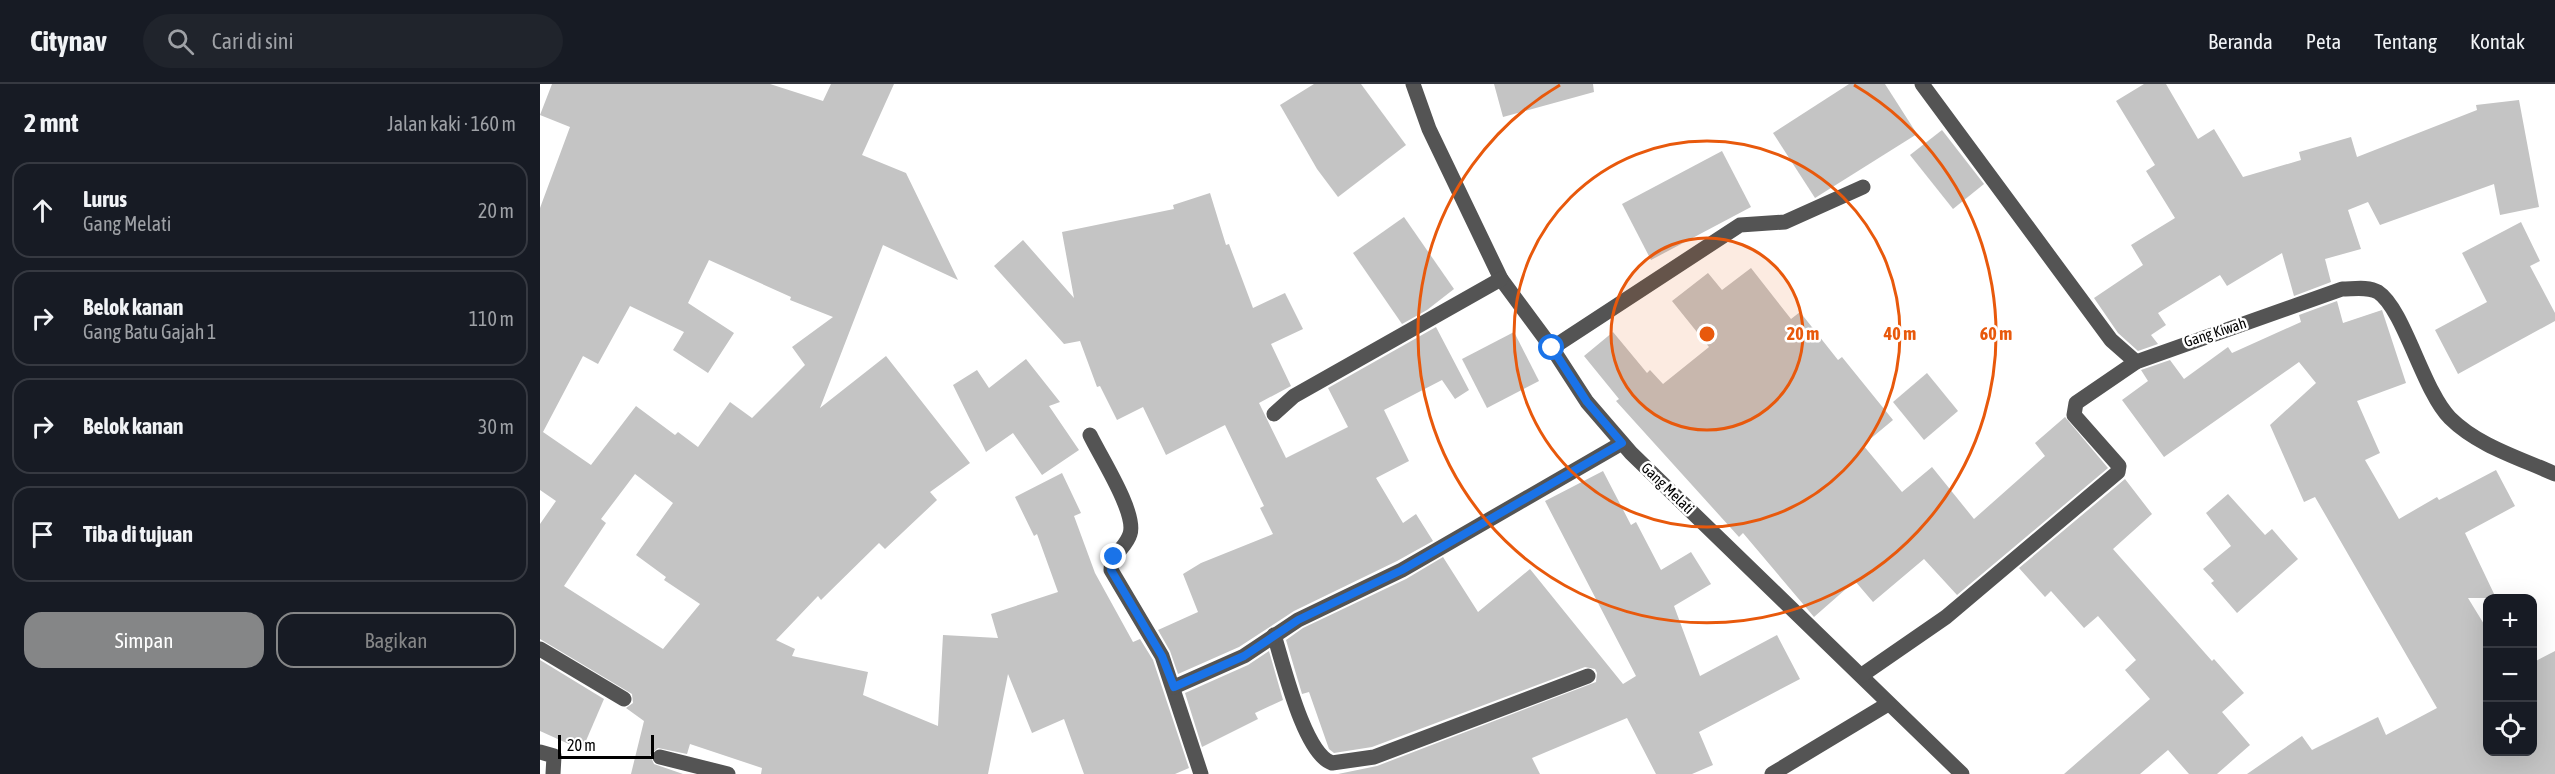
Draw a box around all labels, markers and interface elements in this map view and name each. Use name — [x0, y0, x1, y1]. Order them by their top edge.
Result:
search box — [143, 14, 563, 68]
text: Citynav — [30, 25, 107, 57]
icon: search — [164, 25, 197, 58]
text: Cari di sini — [212, 28, 294, 54]
text: Beranda — [2208, 29, 2273, 53]
text: Peta — [2306, 29, 2341, 53]
text: Tentang — [2374, 29, 2437, 53]
text: Kontak — [2470, 29, 2525, 53]
text: 2 mnt — [24, 108, 79, 138]
text: Jalan kaki · 160 m — [387, 112, 516, 135]
text: Lurus — [83, 186, 127, 212]
icon: ahead — [26, 194, 59, 227]
text: 20 m — [478, 199, 514, 222]
text: Gang Melati — [83, 212, 171, 235]
text: Belok kanan — [83, 294, 184, 320]
icon: right — [26, 302, 59, 335]
text: 110 m — [469, 307, 514, 330]
street label: Gang Kiwah — [2182, 314, 2248, 350]
text: Gang Batu Gajah 1 — [83, 320, 217, 343]
text: 20 m — [1787, 323, 1819, 344]
text: 40 m — [1883, 323, 1916, 344]
text: 60 m — [1980, 323, 2012, 344]
centre of rings — [1697, 324, 1717, 344]
route start — [1538, 334, 1564, 360]
icon: right — [26, 410, 59, 443]
text: Belok kanan — [83, 413, 184, 439]
text: 30 m — [478, 415, 514, 438]
street label: Gang Melati — [1638, 459, 1698, 517]
icon: arrive — [26, 518, 59, 551]
text: Tiba di tujuan — [83, 521, 193, 547]
route end — [1100, 543, 1126, 569]
map controls — [2483, 594, 2537, 756]
button: + — [2483, 594, 2537, 648]
button: Simpan — [24, 612, 264, 668]
button: Bagikan — [276, 612, 516, 668]
button: − — [2483, 648, 2537, 702]
button: locate — [2483, 702, 2537, 756]
scale bar — [558, 732, 654, 760]
text: 20 m — [567, 736, 596, 754]

